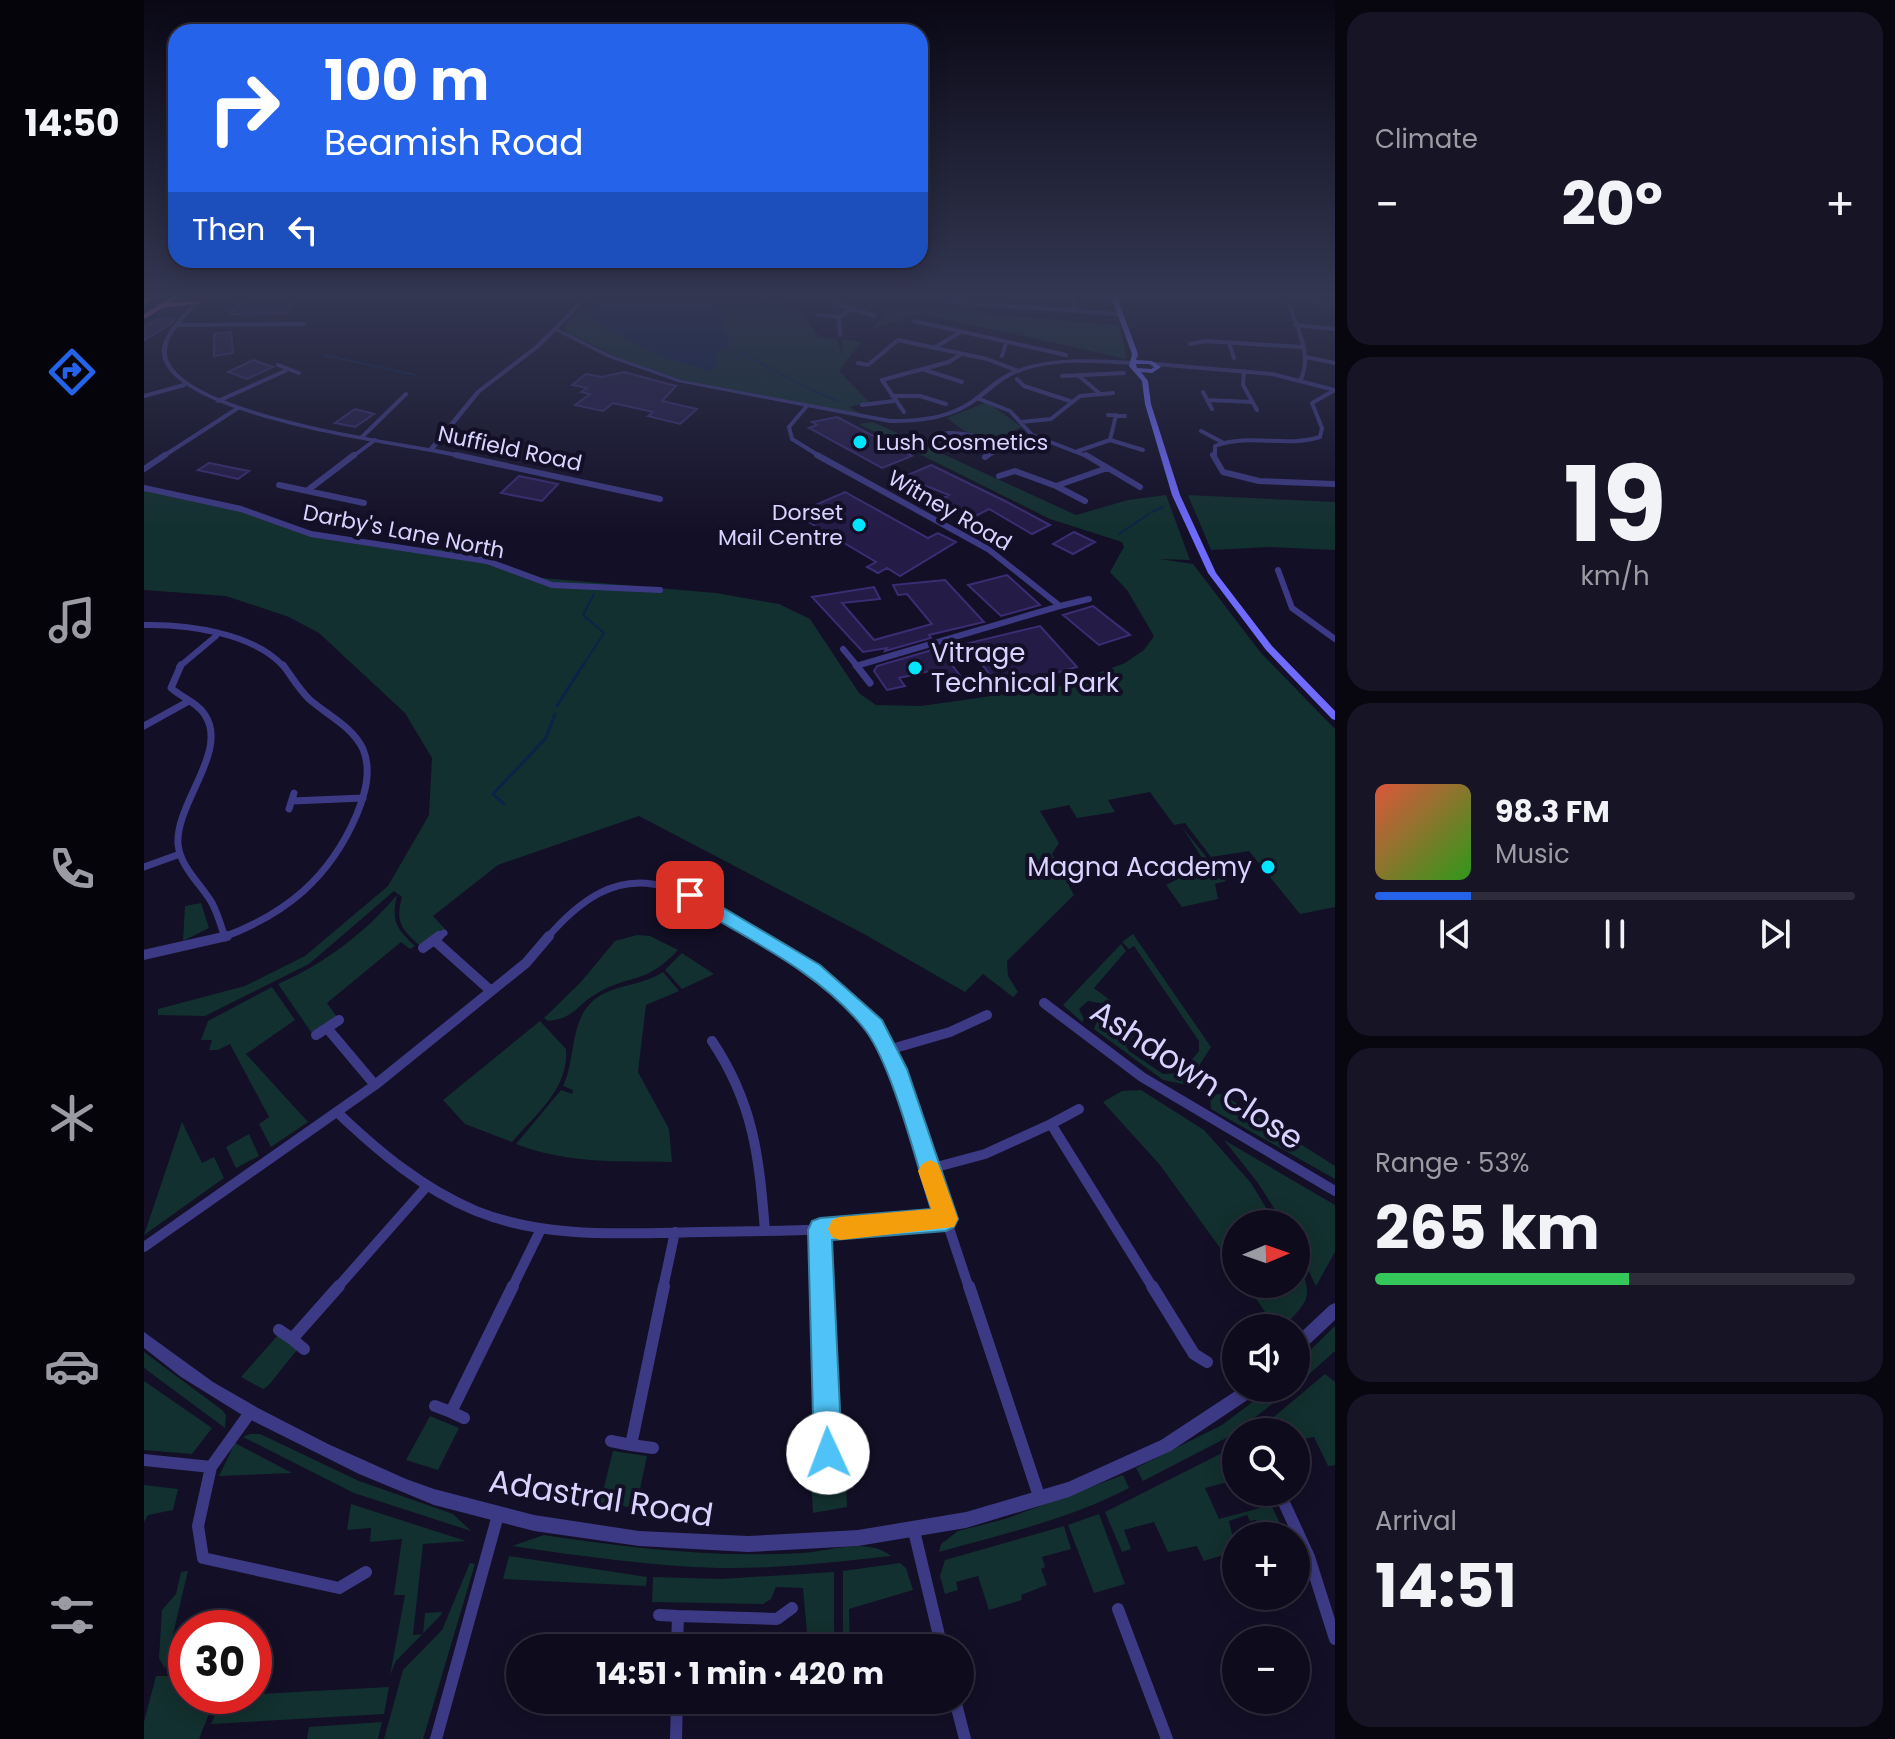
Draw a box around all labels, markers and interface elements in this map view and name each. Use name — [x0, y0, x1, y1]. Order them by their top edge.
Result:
text: 100 m — [324, 41, 489, 120]
icon: right — [192, 56, 296, 160]
text: 14:50 — [24, 98, 120, 149]
text: Beamish Road — [324, 117, 584, 168]
text: Climate — [1375, 121, 1478, 157]
text: 20° — [1562, 162, 1663, 246]
text: − — [1375, 174, 1399, 235]
text: + — [1825, 174, 1855, 235]
text: Then — [192, 208, 265, 251]
icon: left — [281, 208, 325, 252]
icon: directions — [44, 344, 100, 400]
street label: Nuffield Road — [435, 418, 585, 479]
place label: Lush Cosmetics — [876, 427, 1048, 458]
text: 19 — [1563, 432, 1667, 577]
marker: Lush Cosmetics — [851, 433, 869, 451]
street label: Witney Road — [882, 462, 1017, 558]
street label: Darby's Lane North — [301, 497, 507, 566]
place label: Dorset Mail Centre — [718, 497, 843, 553]
marker: Dorset Mail Centre — [850, 516, 868, 534]
text: km/h — [1580, 558, 1650, 594]
icon: music — [44, 592, 100, 648]
place label: Vitrage Technical Park — [931, 635, 1120, 701]
marker: Vitrage Technical Park — [906, 659, 924, 677]
text: 98.3 FM — [1495, 790, 1610, 833]
text: Music — [1495, 836, 1570, 872]
icon: phone — [44, 841, 100, 897]
place label: Magna Academy — [1027, 849, 1252, 885]
marker: Magna Academy — [1259, 858, 1277, 876]
pin — [656, 861, 724, 929]
icon: arrive — [668, 873, 712, 917]
icon: previous — [1433, 912, 1477, 956]
icon: pause — [1593, 912, 1637, 956]
icon: next — [1753, 912, 1797, 956]
street label: Ashdown Close — [1082, 989, 1313, 1160]
icon: climate — [44, 1090, 100, 1146]
text: Range · 53% — [1375, 1145, 1530, 1181]
text: 265 km — [1375, 1186, 1600, 1270]
north arrow — [1222, 1210, 1310, 1298]
map controls — [1222, 1210, 1310, 1714]
button: sound — [1222, 1314, 1310, 1402]
icon: car — [44, 1338, 100, 1394]
position arrow — [786, 1411, 870, 1495]
button: search — [1222, 1418, 1310, 1506]
street label: Adastral Road — [486, 1458, 716, 1537]
text: Arrival — [1375, 1503, 1457, 1539]
button: + — [1222, 1522, 1310, 1610]
text: 14:51 — [1375, 1544, 1517, 1628]
icon: filters — [44, 1587, 100, 1643]
speed limit sign: 30 — [168, 1610, 272, 1714]
button: − — [1222, 1626, 1310, 1714]
text: 14:51 · 1 min · 420 m — [596, 1652, 884, 1695]

